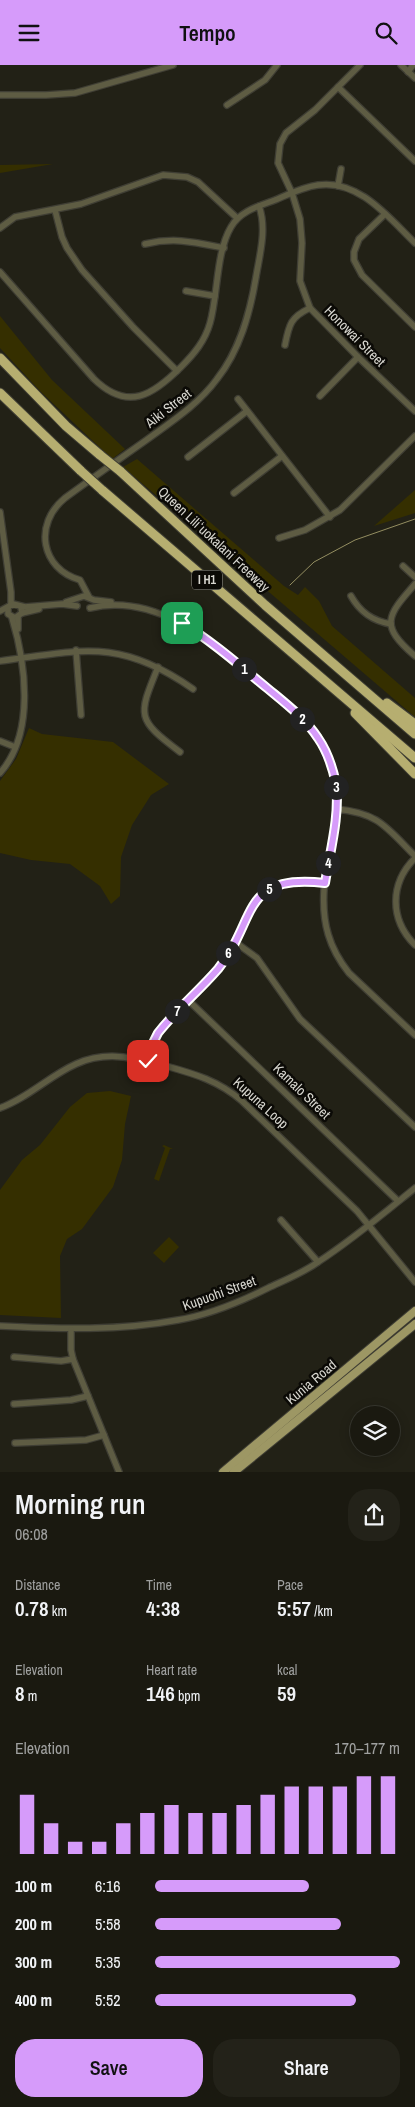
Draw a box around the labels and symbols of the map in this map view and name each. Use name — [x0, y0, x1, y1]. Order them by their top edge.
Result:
street label: Honowai Street — [321, 302, 389, 370]
street label: Aiki Street — [141, 384, 195, 432]
street label: Queen Liliʻuokalani Freeway — [154, 482, 274, 596]
road number: I H1 — [192, 571, 222, 589]
pin — [161, 602, 203, 644]
pin: 1 — [232, 657, 256, 681]
pin: 2 — [290, 707, 314, 731]
pin: 3 — [324, 775, 348, 799]
pin: 4 — [316, 851, 340, 875]
pin: 5 — [256, 877, 282, 901]
pin: 6 — [216, 941, 240, 965]
pin: 7 — [164, 999, 190, 1023]
pin — [127, 1040, 169, 1082]
street label: Kamalo Street — [270, 1059, 334, 1123]
street label: Kupuna Loop — [230, 1073, 292, 1133]
street label: Kupuohi Street — [180, 1271, 258, 1315]
street label: Kunia Road — [282, 1356, 340, 1408]

